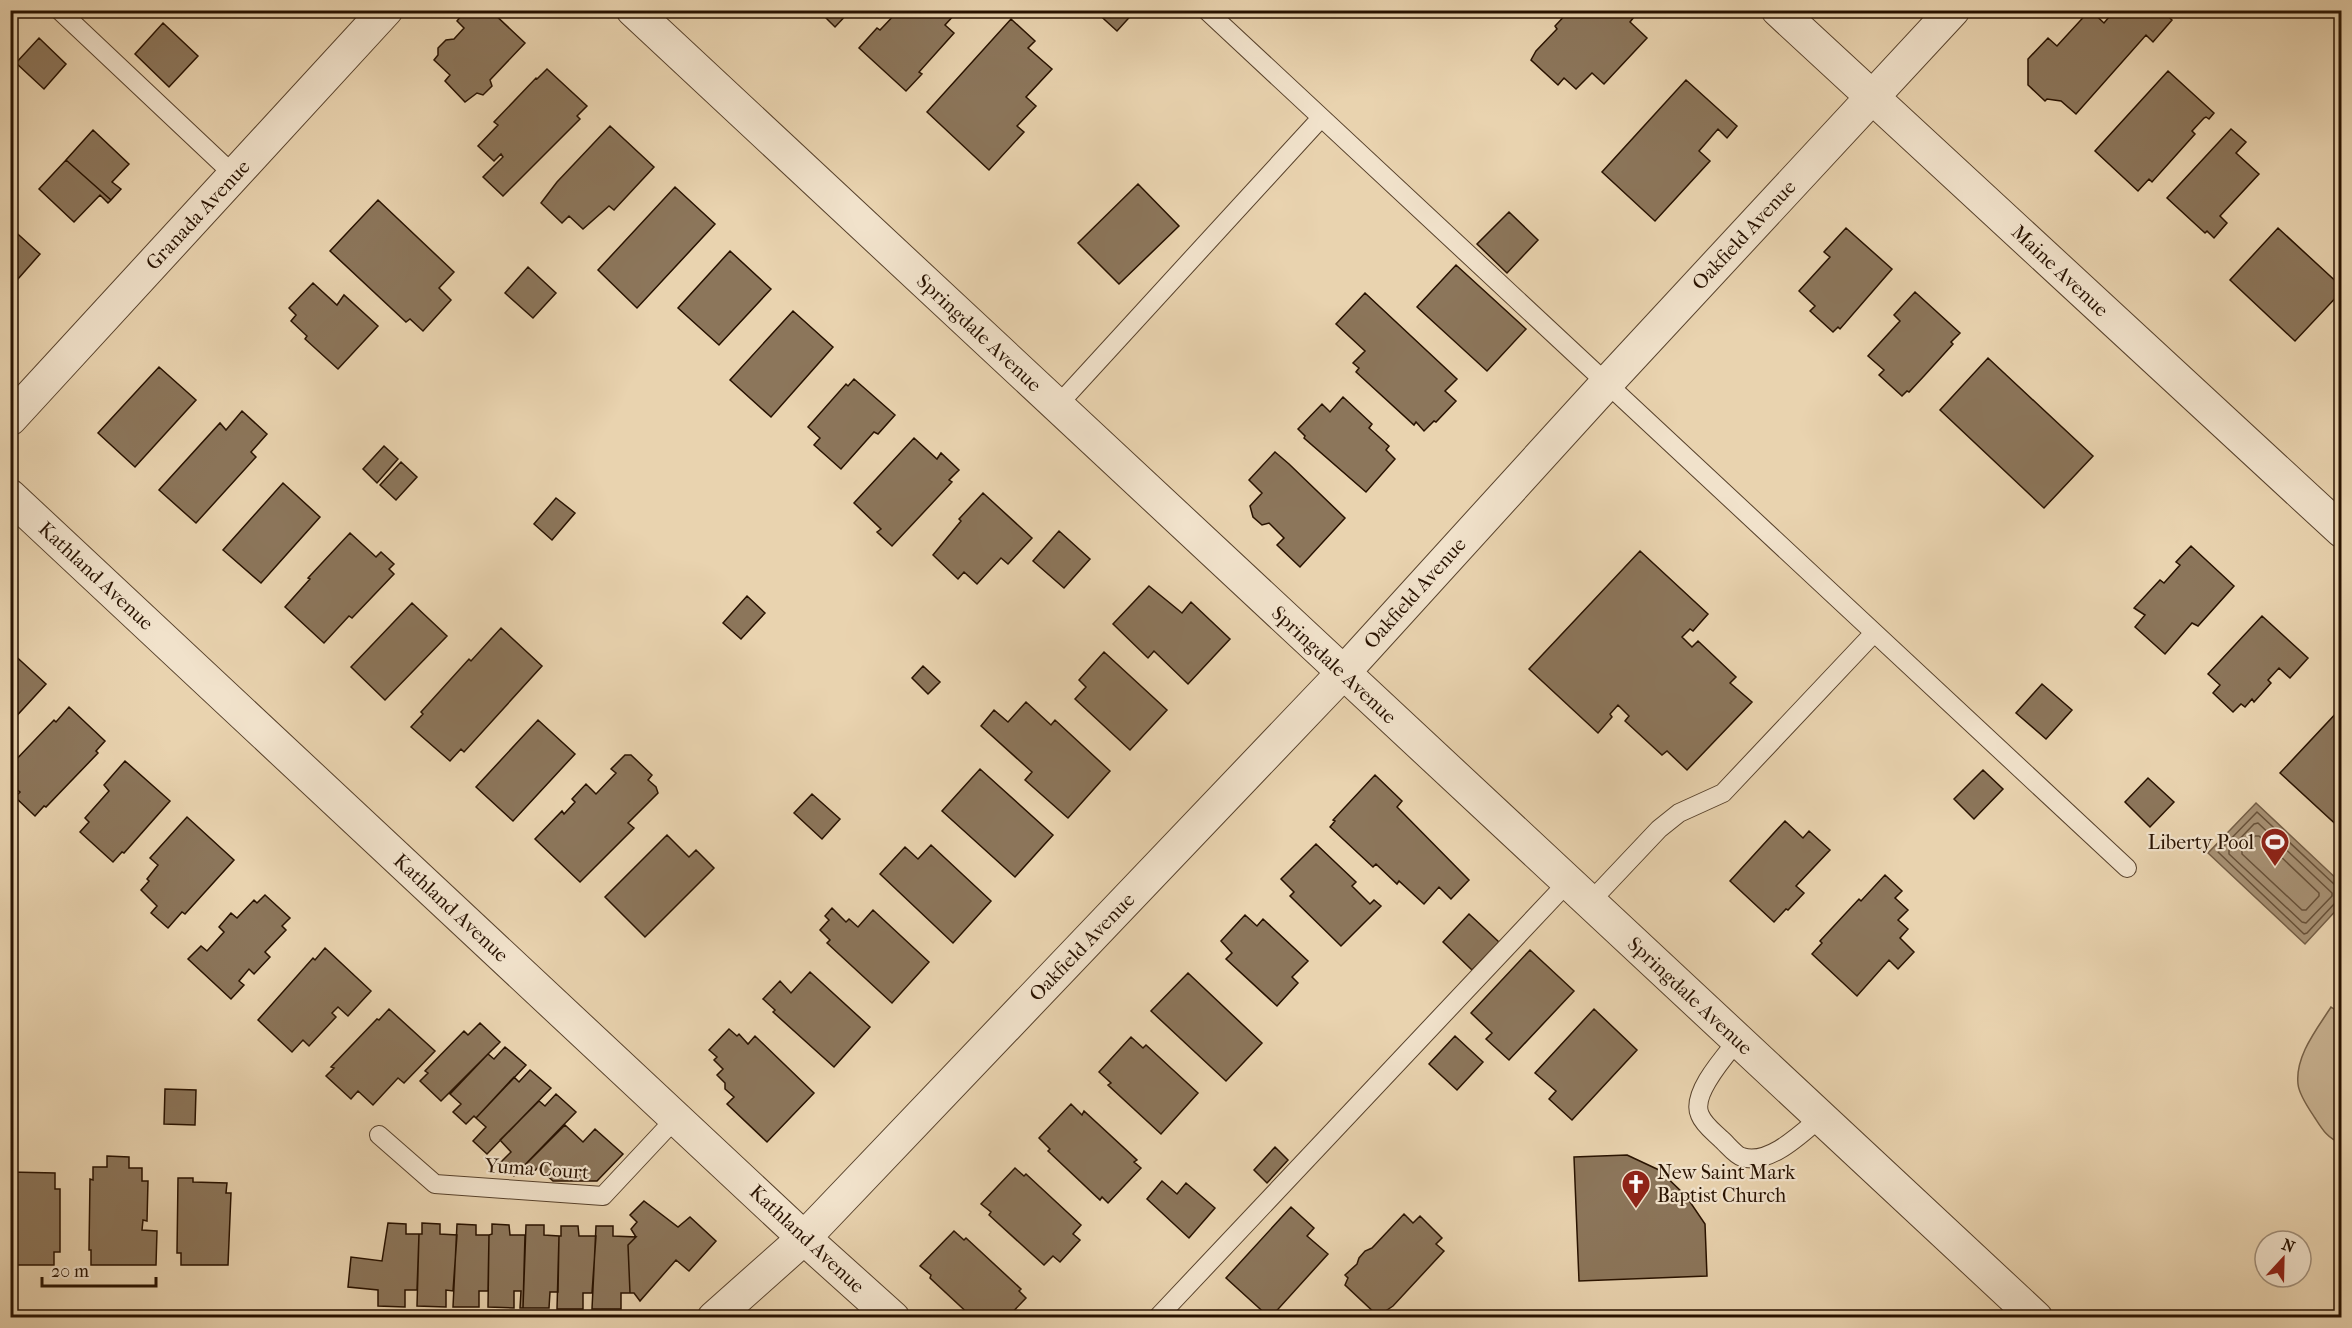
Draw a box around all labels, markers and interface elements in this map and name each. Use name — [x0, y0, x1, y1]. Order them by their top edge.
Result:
street label: Granada Avenue — [141, 155, 255, 275]
street label: Oakfield Avenue — [1687, 175, 1801, 295]
street label: Maine Avenue — [2007, 220, 2113, 322]
street label: Springdale Avenue — [912, 269, 1046, 397]
street label: Kathland Avenue — [34, 517, 158, 635]
street label: Oakfield Avenue — [1359, 533, 1471, 653]
street label: Springdale Avenue — [1267, 601, 1401, 729]
sports icon: Liberty Pool — [2259, 826, 2291, 868]
place label: Liberty Pool — [2148, 831, 2254, 854]
street label: Kathland Avenue — [389, 849, 513, 967]
street label: Oakfield Avenue — [1025, 888, 1139, 1006]
street label: Springdale Avenue — [1623, 932, 1757, 1060]
street label: Yuma Court — [483, 1154, 590, 1184]
place label: New Saint Mark Baptist Church — [1657, 1161, 1796, 1207]
church icon: New Saint Mark Baptist Church — [1620, 1168, 1652, 1210]
street label: Kathland Avenue — [745, 1180, 869, 1298]
north arrow — [2253, 1229, 2313, 1289]
text: N — [2279, 1234, 2298, 1257]
scale bar — [42, 1250, 156, 1288]
text: 20 m — [51, 1261, 89, 1282]

